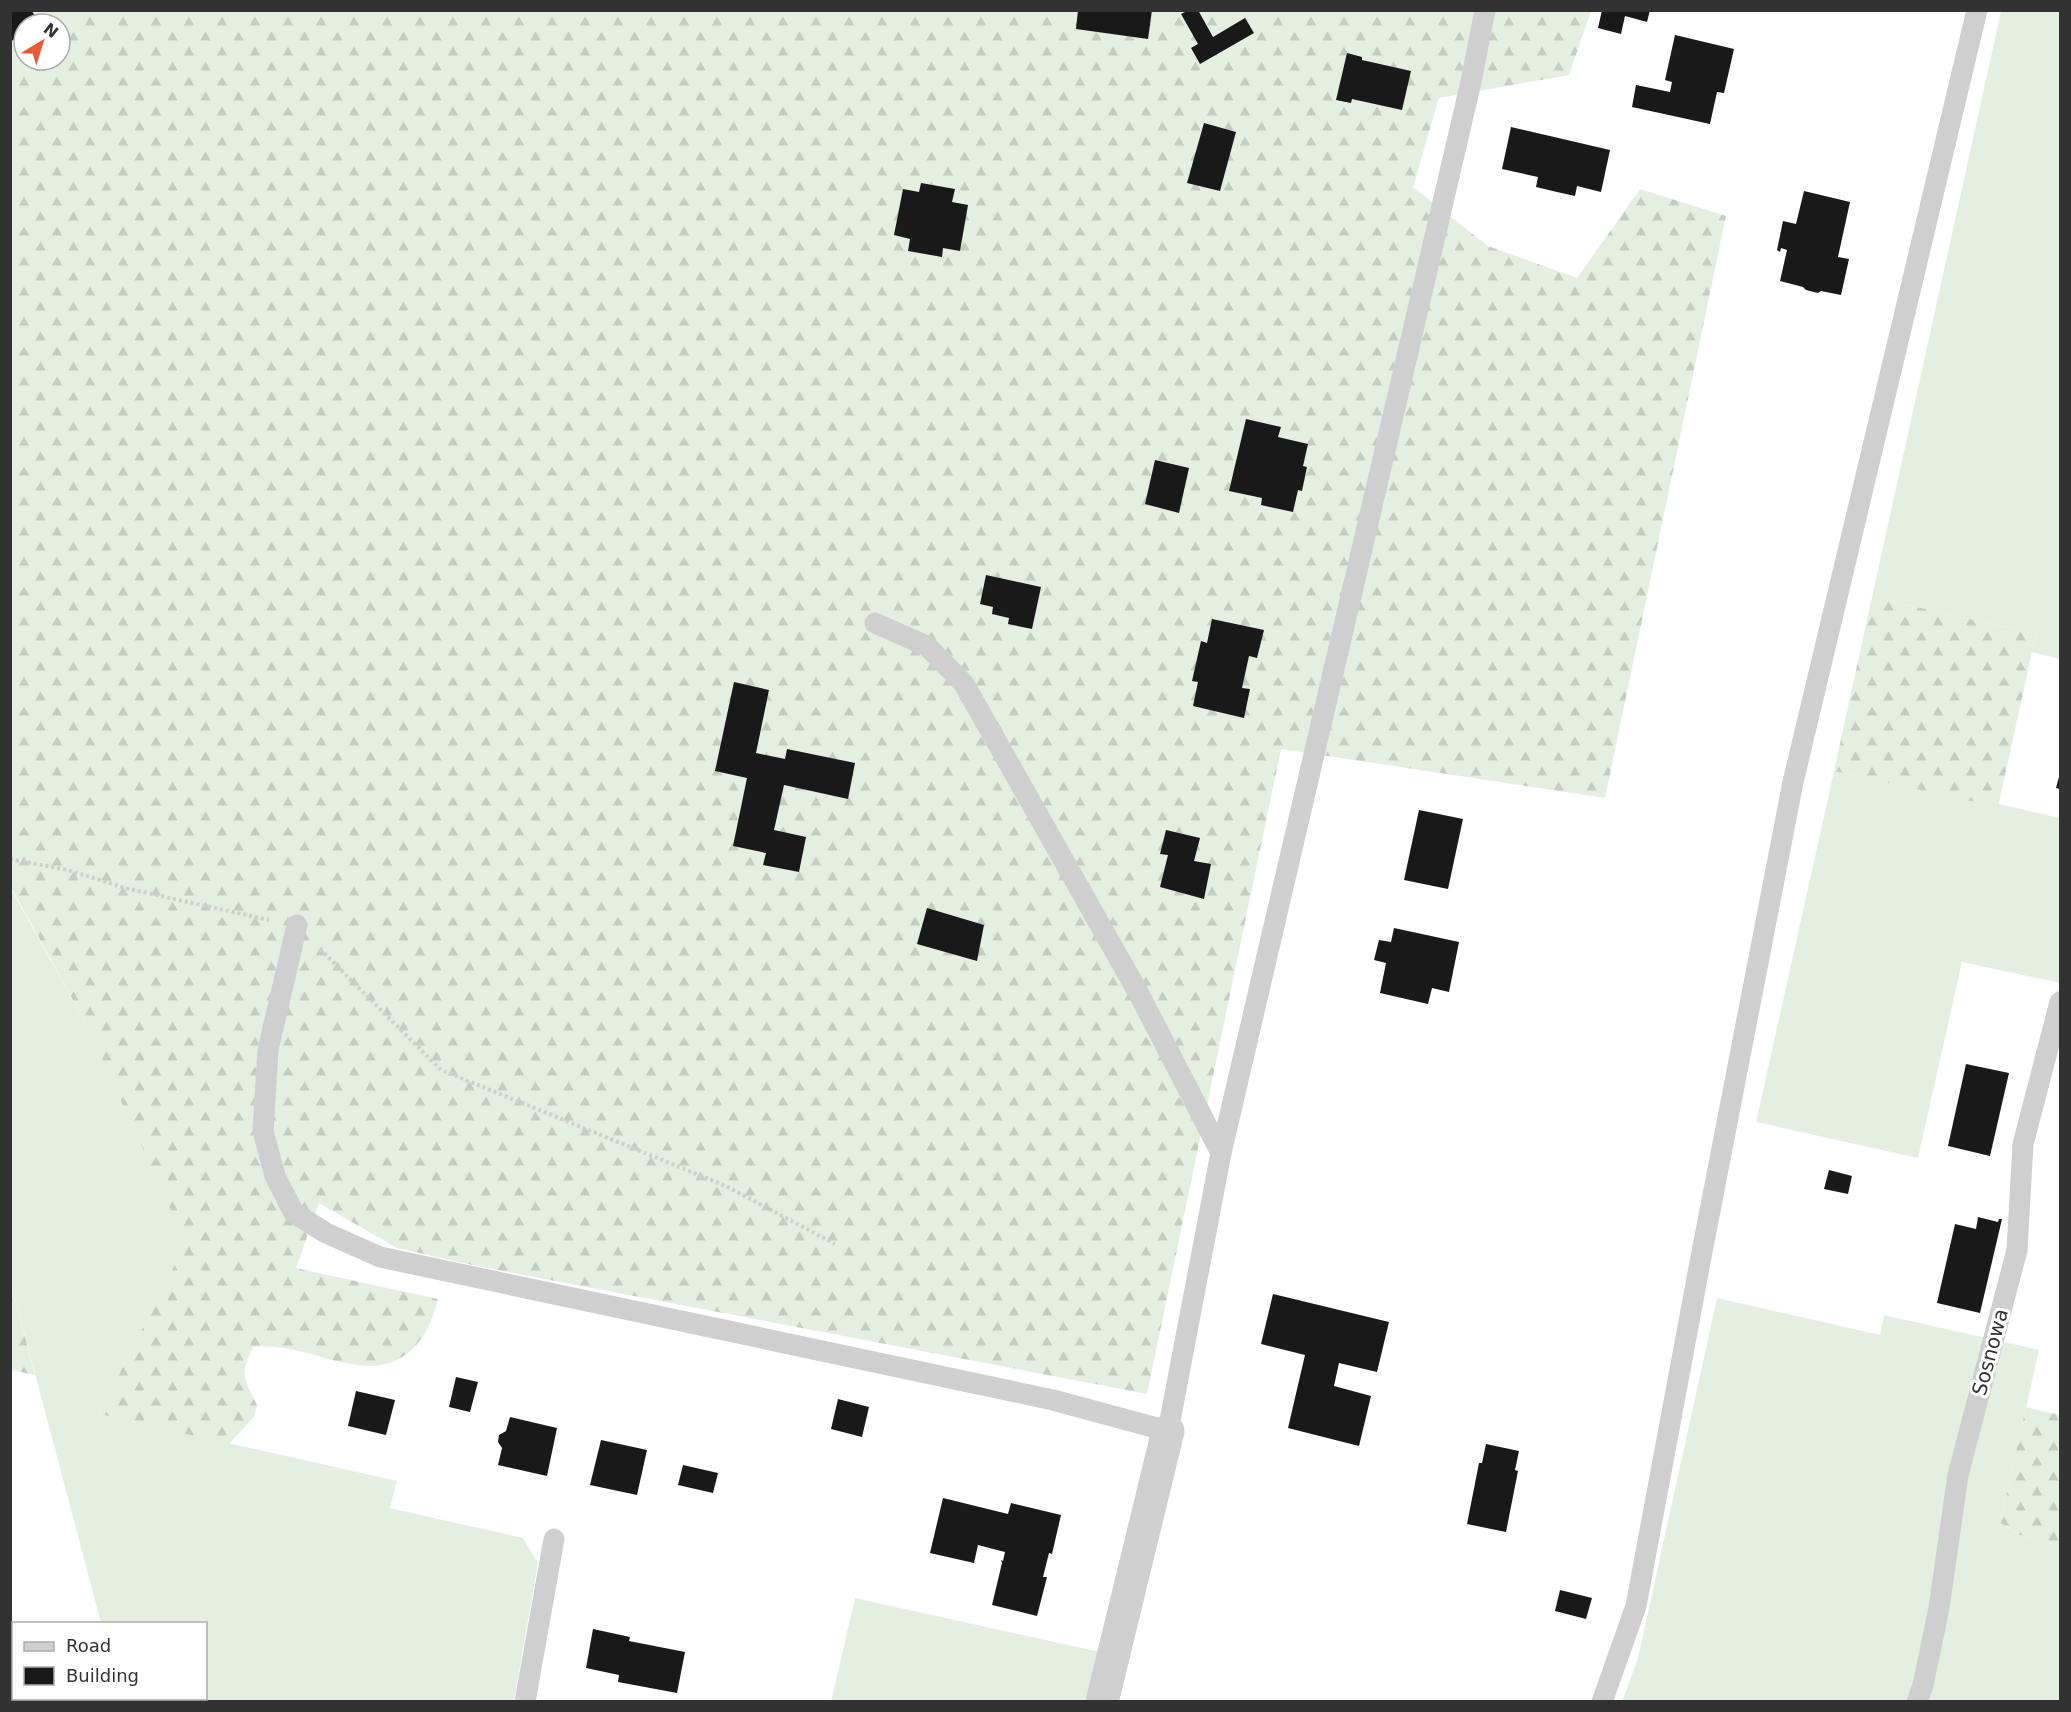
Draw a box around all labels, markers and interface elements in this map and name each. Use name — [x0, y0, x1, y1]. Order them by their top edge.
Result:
north arrow — [12, 12, 72, 72]
text: N — [40, 19, 62, 42]
street label: Sosnowa — [1967, 1306, 2013, 1398]
legend — [12, 1622, 207, 1700]
text: Road — [66, 1635, 111, 1656]
text: Building — [66, 1665, 139, 1686]

